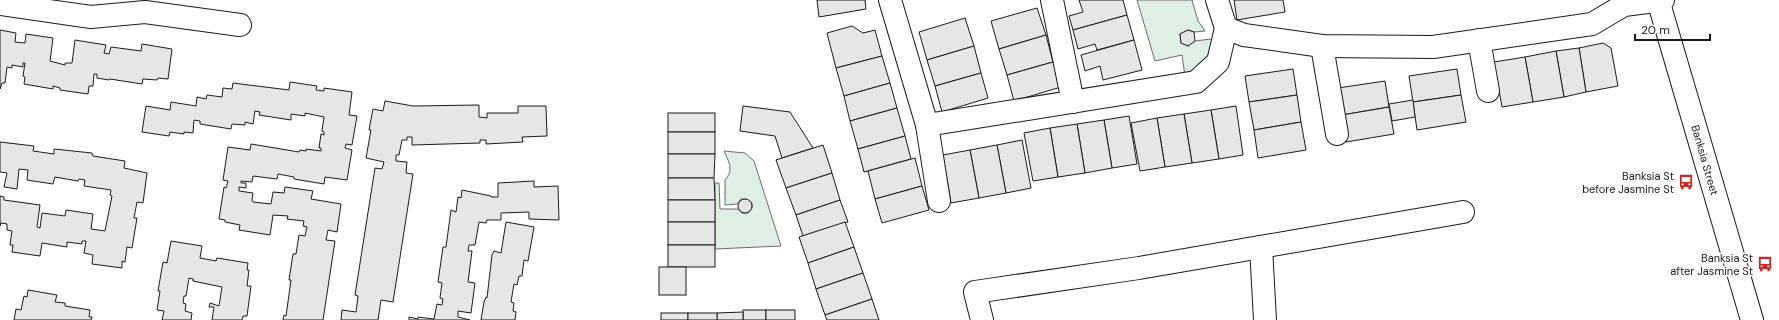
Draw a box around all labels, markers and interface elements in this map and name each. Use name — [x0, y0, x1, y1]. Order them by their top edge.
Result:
scale bar — [1635, 16, 1710, 42]
text: 20 m — [1641, 22, 1670, 38]
street label: Banksia Street — [1688, 123, 1722, 197]
place label: Banksia St before Jasmine St — [1582, 169, 1674, 196]
bus stop icon: Banksia St before Jasmine St — [1677, 173, 1695, 191]
place label: Banksia St after Jasmine St — [1670, 251, 1753, 278]
bus stop icon: Banksia St after Jasmine St — [1756, 255, 1774, 273]

